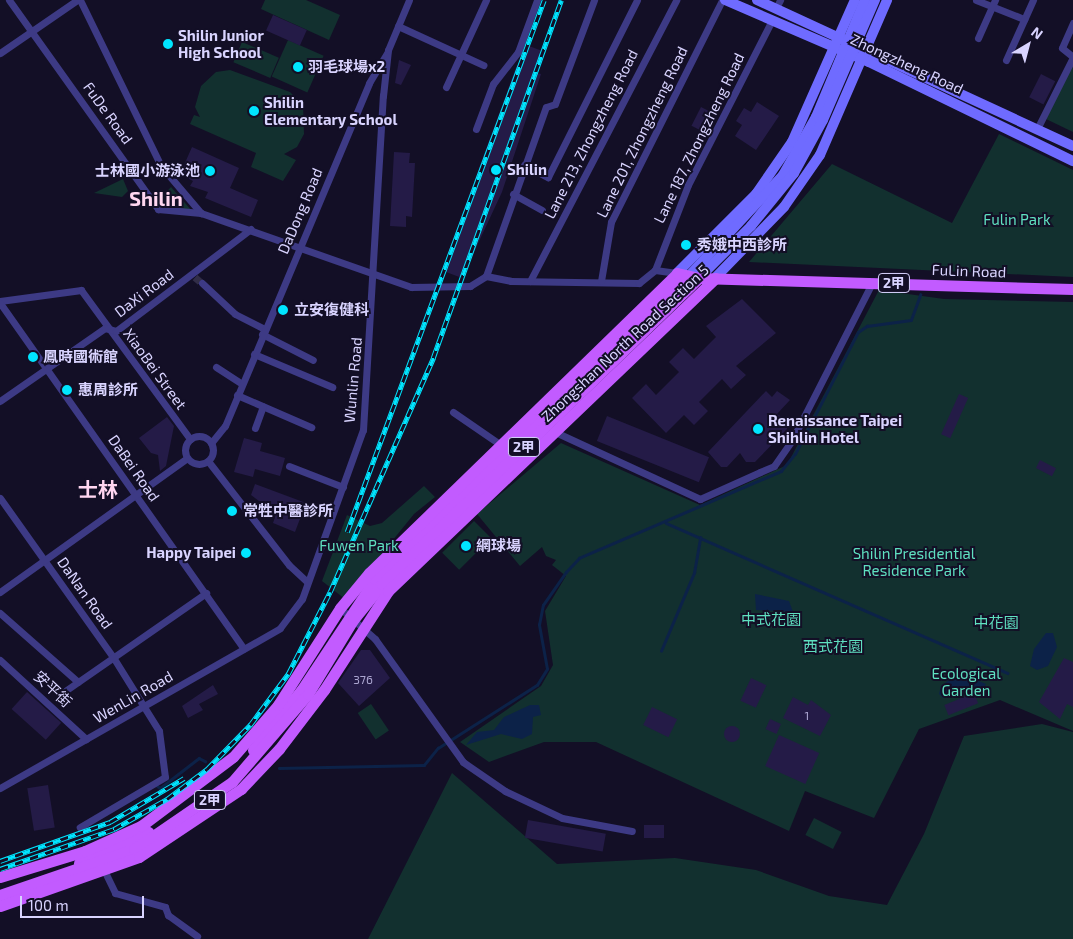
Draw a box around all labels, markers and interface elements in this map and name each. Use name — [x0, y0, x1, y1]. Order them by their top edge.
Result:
north arrow — [1003, 20, 1053, 70]
text: N — [1028, 23, 1046, 42]
place label: Shilin Junior High School — [178, 26, 264, 61]
street label: Zhongzheng Road — [848, 30, 966, 98]
marker: Shilin Junior High School — [162, 38, 174, 50]
street label: Lane 201, Zhongzheng Road — [593, 43, 691, 221]
street label: Lane 213, Zhongzheng Road — [540, 46, 642, 222]
street label: Lane 187, Zhongzheng Road — [650, 50, 748, 226]
place label: 羽毛球場x2 — [308, 58, 385, 76]
marker: 羽毛球場x2 — [292, 61, 304, 73]
street label: FuDe Road — [79, 78, 137, 148]
place label: Shilin Elementary School — [264, 93, 398, 128]
marker: Shilin Elementary School — [248, 105, 260, 117]
place label: Shilin — [507, 161, 547, 179]
place label: 士林國小游泳池 — [95, 162, 200, 180]
marker: Shilin — [489, 163, 503, 177]
marker: 士林國小游泳池 — [204, 165, 216, 177]
street label: DaDong Road — [274, 165, 326, 257]
district label: Shilin — [129, 186, 183, 210]
park label: Fulin Park — [983, 211, 1051, 229]
place label: 秀娥中西診所 — [697, 236, 787, 254]
marker: 秀娥中西診所 — [679, 238, 693, 252]
street label: Zhongshan North Road Section 5 — [538, 261, 712, 425]
street label: FuLin Road — [931, 261, 1007, 281]
street label: DaXi Road — [111, 265, 177, 321]
road number: 2甲 — [878, 272, 910, 294]
place label: 立安復健科 — [294, 301, 369, 319]
marker: 立安復健科 — [276, 303, 290, 317]
street label: XiaoBei Street — [120, 325, 190, 413]
street label: Wunlin Road — [340, 336, 366, 424]
place label: 鳳時國術館 — [43, 348, 118, 366]
marker: 鳳時國術館 — [27, 351, 39, 363]
place label: 惠周診所 — [78, 381, 138, 399]
marker: 惠周診所 — [60, 383, 74, 397]
place label: Renaissance Taipei Shihlin Hotel — [768, 411, 903, 446]
marker: Renaissance Taipei Shihlin Hotel — [752, 423, 764, 435]
street label: DaBei Road — [104, 431, 164, 505]
road number: 2甲 — [508, 436, 540, 458]
district label: 士林 — [78, 477, 118, 501]
place label: 常牲中醫診所 — [243, 502, 333, 520]
marker: 常牲中醫診所 — [225, 504, 239, 518]
park label: Fuwen Park — [319, 537, 399, 555]
place label: 網球場 — [476, 537, 521, 555]
marker: 網球場 — [460, 540, 472, 552]
place label: Happy Taipei — [145, 544, 236, 562]
park label: Shilin Presidential Residence Park — [853, 544, 975, 579]
marker: Happy Taipei — [240, 547, 252, 559]
street label: DaNan Road — [54, 554, 116, 632]
park label: 中式花園 — [741, 611, 801, 629]
park label: 中花園 — [974, 614, 1018, 632]
park label: 西式花園 — [803, 638, 863, 656]
park label: Ecological Garden — [931, 664, 1001, 699]
street label: 安平街 — [30, 667, 76, 711]
street label: WenLin Road — [90, 667, 176, 727]
house number: 376 — [353, 673, 373, 687]
house number: 1 — [805, 709, 809, 723]
road number: 2甲 — [194, 788, 226, 812]
scale bar — [22, 886, 146, 918]
text: 100 m — [28, 896, 69, 914]

